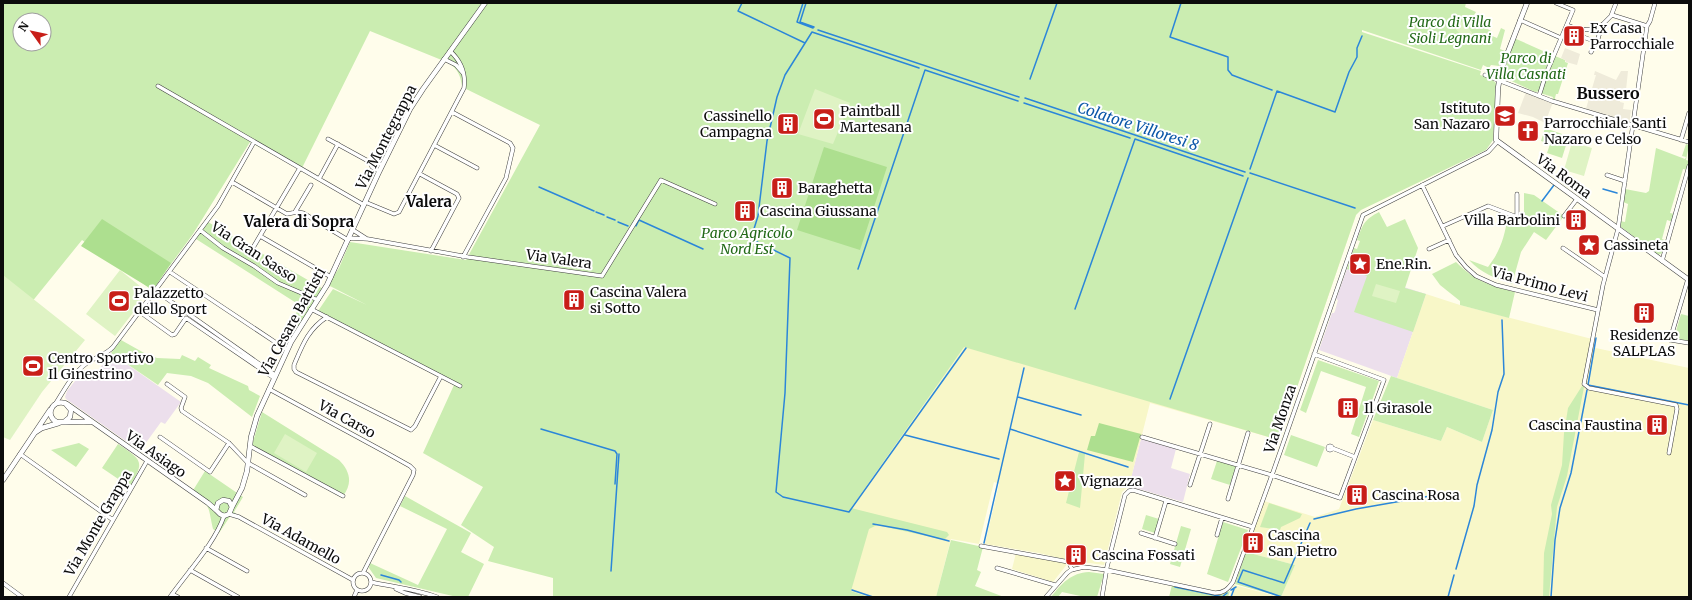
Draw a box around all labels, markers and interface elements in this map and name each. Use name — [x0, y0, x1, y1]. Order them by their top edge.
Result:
north arrow — [12, 12, 52, 52]
park label: Parco di Villa Sioli Legnani — [1409, 13, 1491, 47]
text: N — [15, 19, 32, 34]
place label: Ex Casa Parrocchiale — [1590, 19, 1674, 53]
building icon: Ex Casa Parrocchiale — [1561, 23, 1587, 49]
park label: Parco di Villa Casnati — [1486, 49, 1566, 83]
street label: Via Montegrappa — [351, 81, 420, 193]
district label: Bussero — [1576, 83, 1640, 103]
water label: Colatore Villoresi 8 — [1075, 97, 1202, 155]
place label: Istituto San Nazaro — [1414, 99, 1490, 133]
place label: Paintball Martesana — [840, 102, 912, 136]
school or university icon: Istituto San Nazaro — [1492, 103, 1518, 129]
sports icon: Paintball Martesana — [811, 106, 837, 132]
place label: Cassinello Campagna — [700, 107, 772, 141]
building icon: Cassinello Campagna — [775, 111, 801, 137]
place label: Parrocchiale Santi Nazaro e Celso — [1544, 114, 1667, 148]
church icon: Parrocchiale Santi Nazaro e Celso — [1515, 118, 1541, 144]
street label: Via Roma — [1532, 149, 1595, 202]
building icon: Baraghetta — [769, 175, 795, 201]
place label: Baraghetta — [798, 179, 873, 197]
district label: Valera — [405, 192, 453, 211]
building icon: Cascina Giussana — [732, 198, 758, 224]
place label: Cascina Giussana — [760, 202, 877, 220]
building icon: Villa Barbolini — [1563, 207, 1589, 233]
place label: Villa Barbolini — [1463, 211, 1560, 229]
district label: Valera di Sopra — [243, 212, 355, 231]
street label: Via Gran Sasso — [207, 217, 300, 286]
park label: Parco Agricolo Nord Est — [701, 224, 793, 258]
place icon: Cassineta — [1576, 232, 1602, 258]
place label: Cassineta — [1604, 236, 1669, 254]
street label: Via Valera — [524, 245, 593, 273]
place icon: Ene.Rin. — [1347, 251, 1373, 277]
place label: Ene.Rin. — [1376, 255, 1431, 273]
street label: Via Primo Levi — [1489, 262, 1590, 306]
street label: Via Cesare Battisti — [254, 264, 330, 381]
place label: Cascina Valera si Sotto — [590, 283, 687, 317]
place label: Palazzetto dello Sport — [134, 284, 207, 318]
building icon: Cascina Valera si Sotto — [561, 287, 587, 313]
sports icon: Palazzetto dello Sport — [106, 288, 132, 314]
building icon: Residenze SALPLAS — [1631, 300, 1657, 326]
place label: Residenze SALPLAS — [1610, 326, 1678, 360]
place label: Centro Sportivo Il Ginestrino — [48, 349, 154, 383]
sports icon: Centro Sportivo Il Ginestrino — [20, 353, 46, 379]
street label: Via Monza — [1260, 382, 1300, 457]
street label: Via Carso — [314, 395, 379, 442]
building icon: Il Girasole — [1335, 395, 1361, 421]
place label: Il Girasole — [1364, 399, 1432, 417]
building icon: Cascina Faustina — [1644, 412, 1670, 438]
place label: Cascina Faustina — [1529, 416, 1642, 434]
street label: Via Asiago — [121, 426, 190, 481]
street label: Via Monte Grappa — [60, 466, 136, 580]
place icon: Vignazza — [1052, 468, 1078, 494]
place label: Vignazza — [1079, 472, 1143, 490]
building icon: Cascina Rosa — [1344, 482, 1370, 508]
place label: Cascina Rosa — [1372, 486, 1460, 504]
street label: Via Adamello — [257, 509, 344, 568]
place label: Cascina San Pietro — [1268, 526, 1337, 560]
building icon: Cascina San Pietro — [1240, 530, 1266, 556]
building icon: Cascina Fossati — [1063, 542, 1089, 568]
place label: Cascina Fossati — [1092, 546, 1195, 564]

